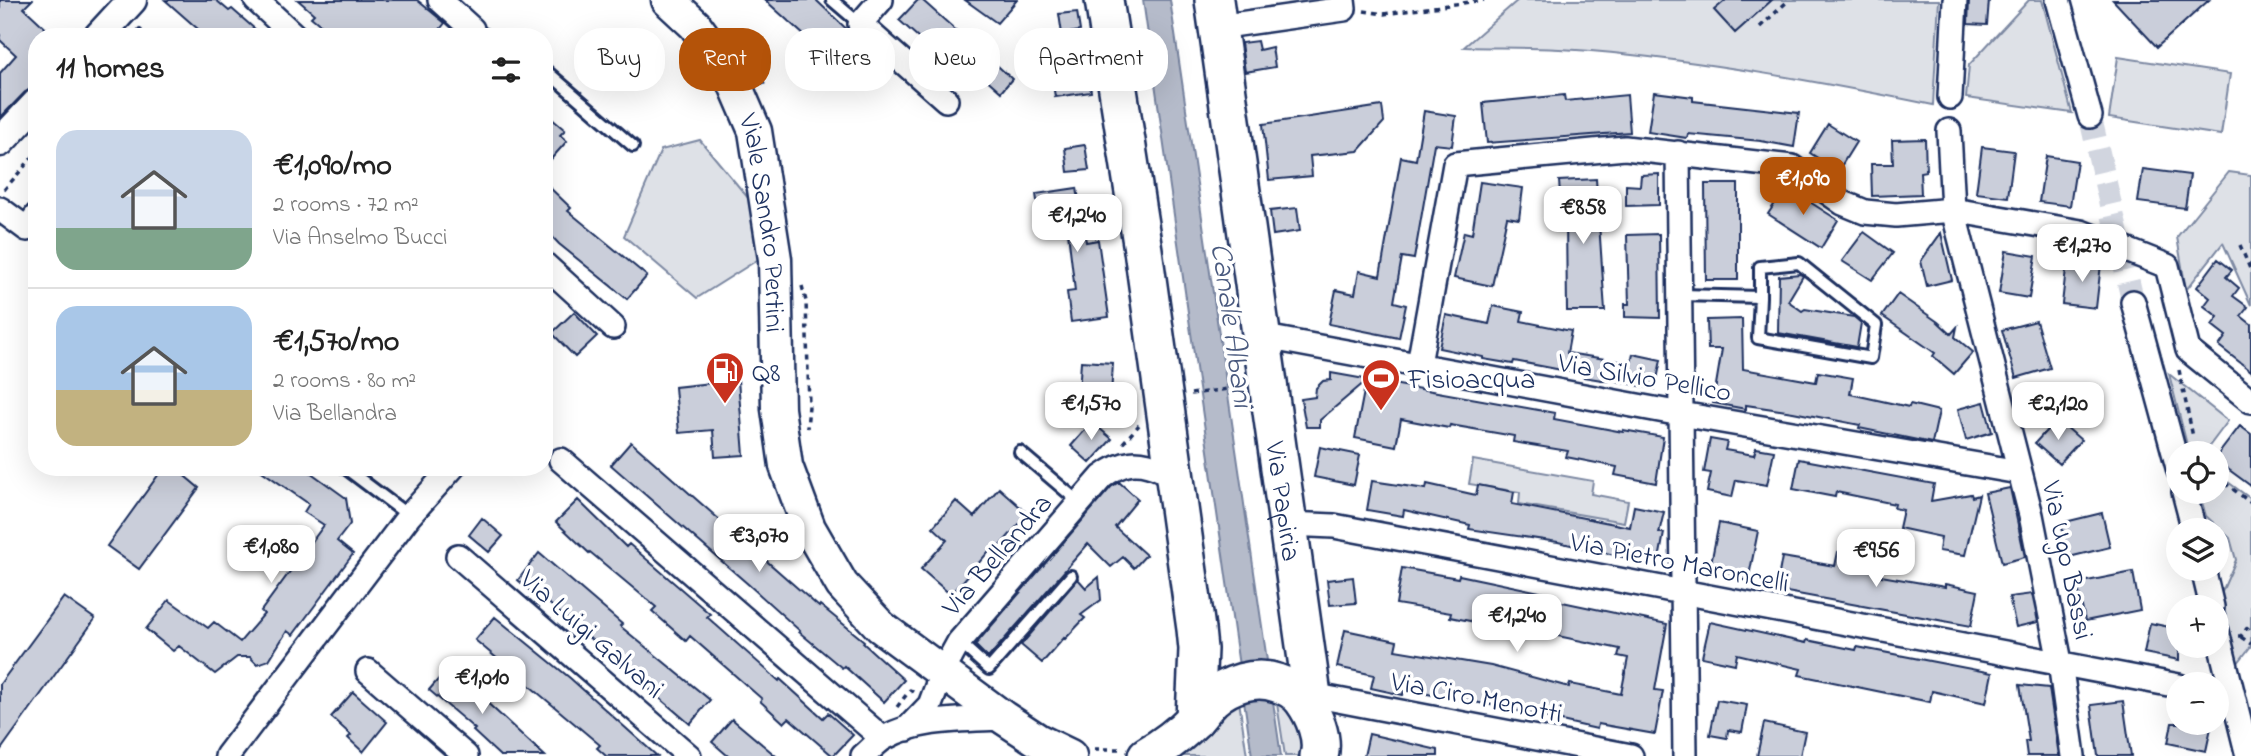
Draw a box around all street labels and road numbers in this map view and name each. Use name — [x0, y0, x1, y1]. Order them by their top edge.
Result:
street label: Viale Sandro Pertini — [725, 107, 793, 333]
street label: Via Silvio Pellico — [1553, 344, 1734, 415]
street label: Via Papiria — [1252, 438, 1310, 564]
street label: Via Ugo Bassi — [2029, 477, 2102, 644]
street label: Via Bellandra — [933, 486, 1064, 627]
street label: Via Pietro Maroncelli — [1565, 523, 1792, 606]
street label: Via Luigi Galvani — [509, 561, 672, 710]
street label: Via Ciro Menotti — [1386, 663, 1566, 736]

